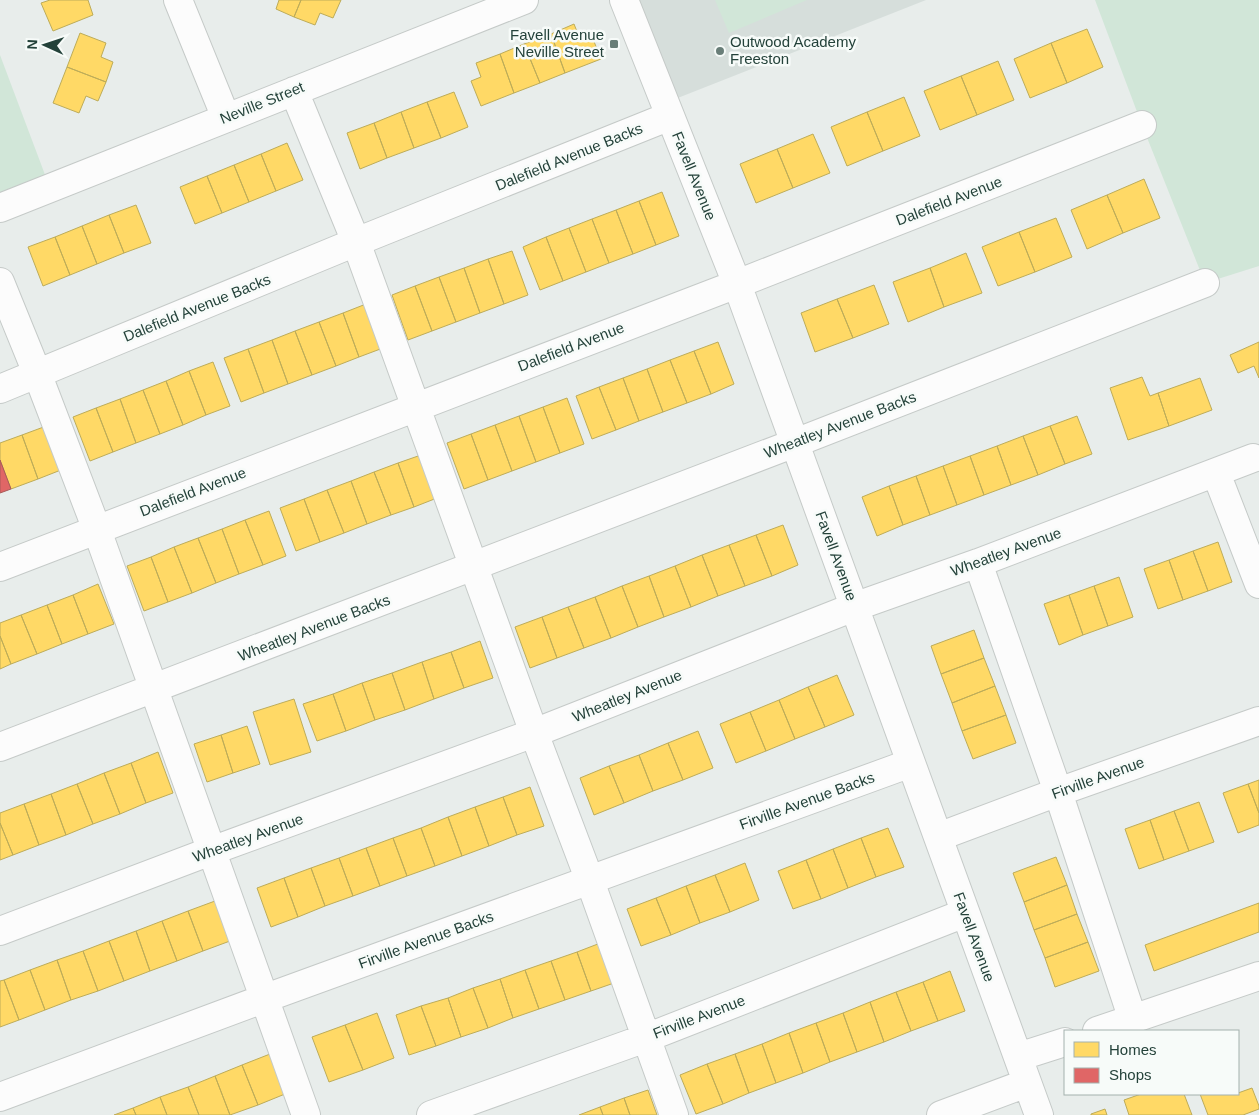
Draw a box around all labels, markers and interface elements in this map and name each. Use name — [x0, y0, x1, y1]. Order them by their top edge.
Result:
north arrow — [20, 20, 70, 70]
place label: Favell Avenue Neville Street — [510, 26, 605, 60]
place label: Outwood Academy Freeston — [730, 33, 856, 67]
marker: Favell Avenue Neville Street — [608, 38, 620, 50]
text: N — [24, 39, 40, 50]
marker: Outwood Academy Freeston — [714, 45, 726, 57]
street label: Neville Street — [217, 78, 307, 127]
street label: Dalefield Avenue Backs — [493, 119, 645, 194]
street label: Favell Avenue — [669, 129, 720, 223]
street label: Dalefield Avenue — [893, 172, 1004, 229]
street label: Dalefield Avenue Backs — [121, 270, 273, 345]
street label: Dalefield Avenue — [515, 318, 626, 375]
street label: Wheatley Avenue Backs — [761, 388, 918, 461]
street label: Dalefield Avenue — [137, 463, 248, 520]
street label: Favell Avenue — [812, 509, 861, 603]
street label: Wheatley Avenue — [948, 524, 1063, 579]
street label: Wheatley Avenue Backs — [235, 591, 392, 664]
street label: Wheatley Avenue — [570, 666, 684, 725]
street label: Firville Avenue — [1049, 753, 1146, 802]
street label: Firville Avenue Backs — [737, 768, 877, 833]
street label: Wheatley Avenue — [190, 810, 305, 865]
street label: Favell Avenue — [950, 890, 999, 984]
street label: Firville Avenue Backs — [356, 907, 496, 972]
street label: Firville Avenue — [650, 991, 747, 1042]
legend — [1064, 1030, 1239, 1095]
text: Homes — [1109, 1041, 1157, 1058]
text: Shops — [1109, 1066, 1152, 1083]

